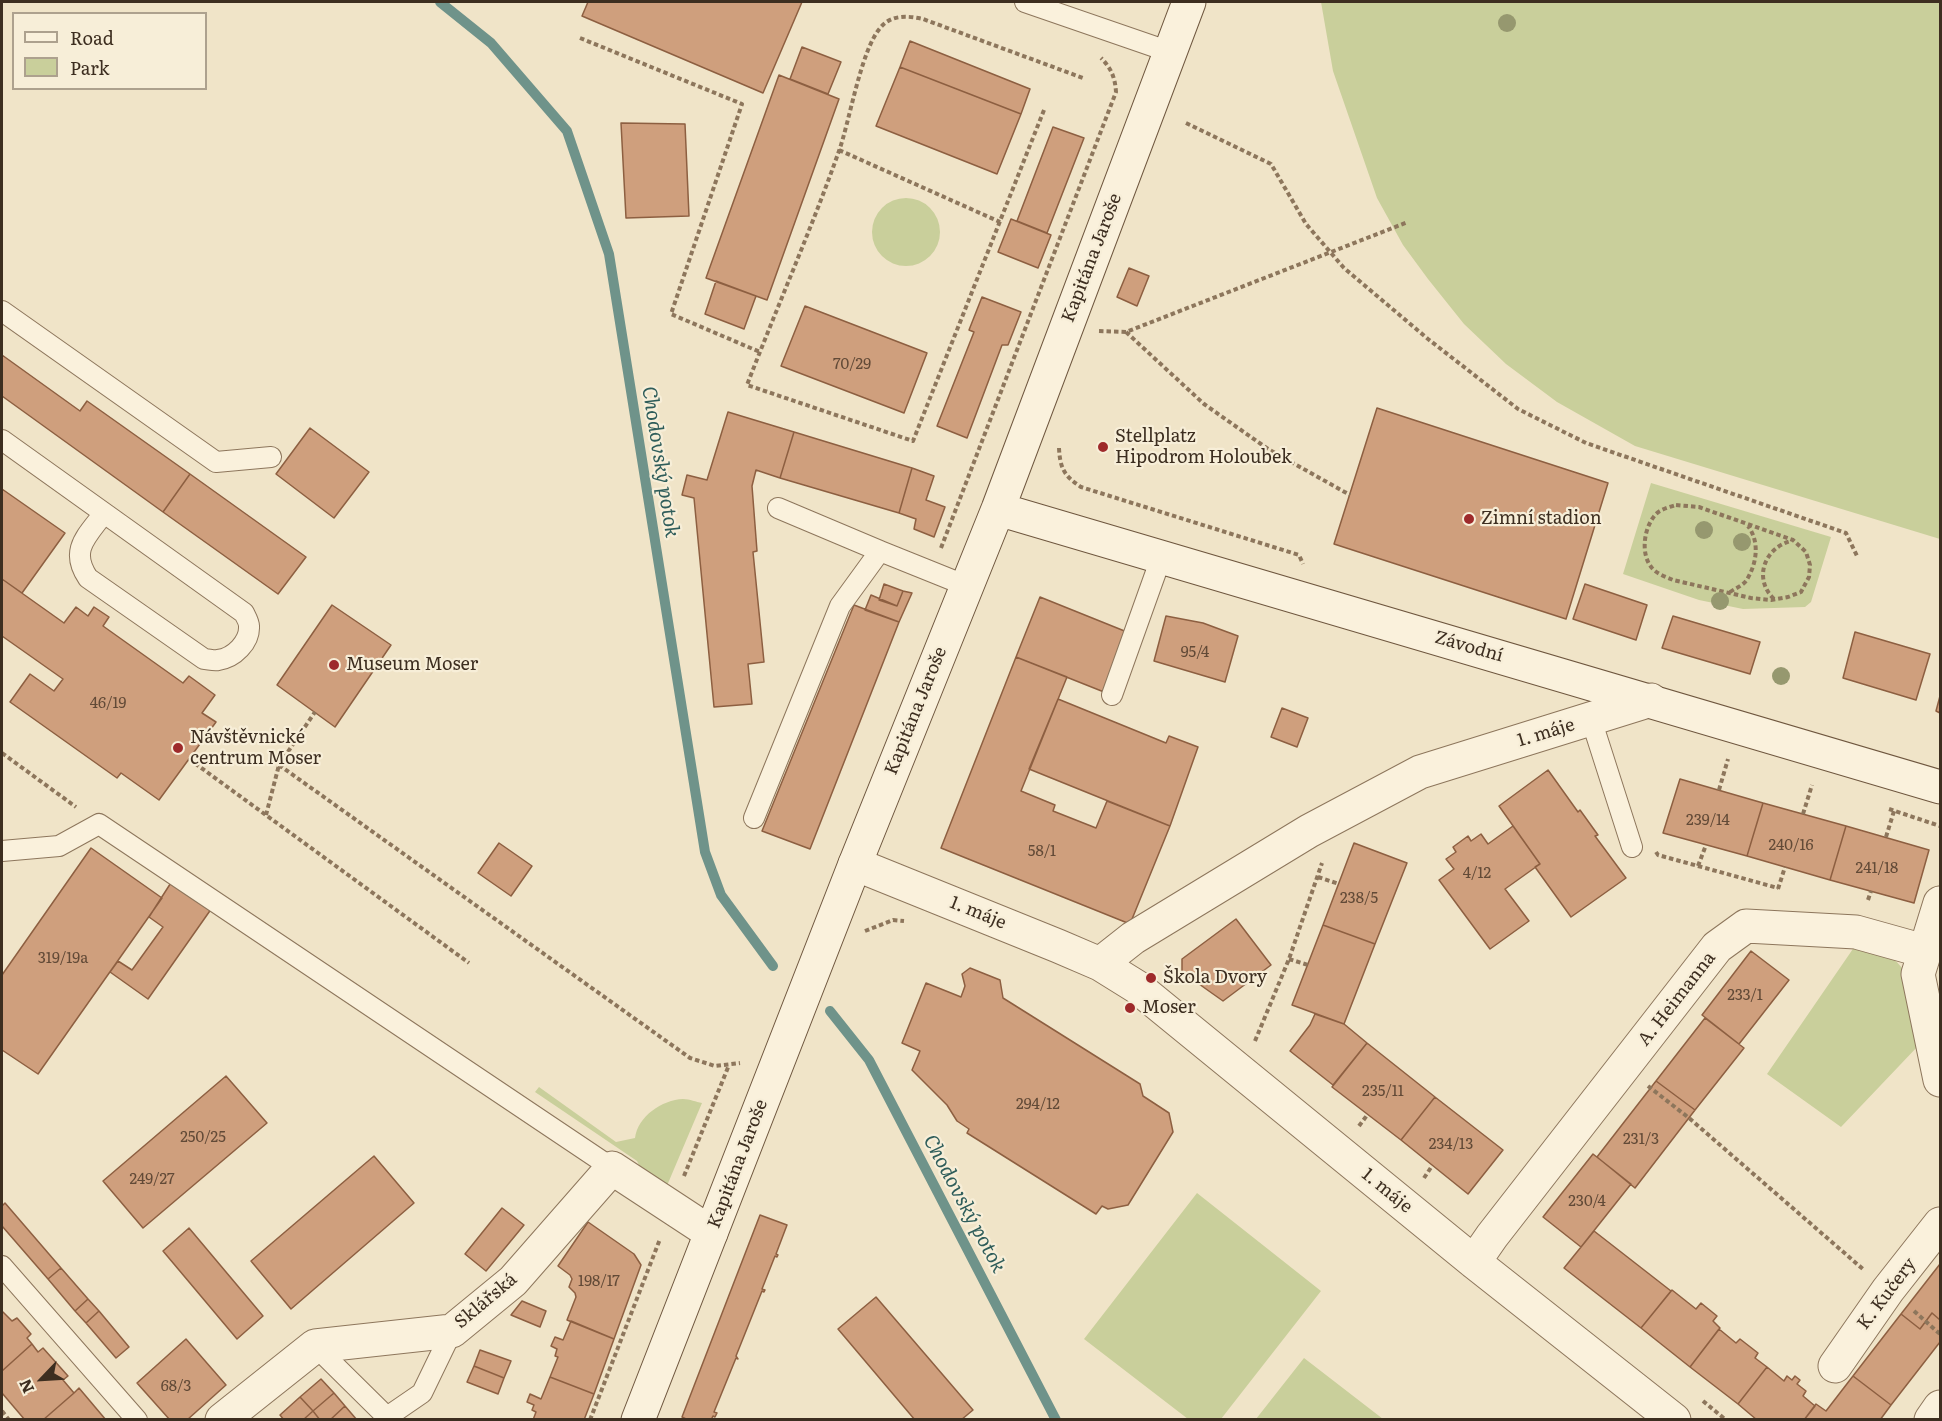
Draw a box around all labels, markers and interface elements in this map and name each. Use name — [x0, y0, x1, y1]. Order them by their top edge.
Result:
legend — [12, 12, 207, 90]
text: Road — [70, 24, 114, 51]
text: Park — [70, 54, 109, 81]
street label: Kapitána Jaroše — [1058, 191, 1126, 325]
house number: 70/29 — [833, 356, 871, 374]
water label: Chodovský potok — [636, 385, 684, 539]
place label: Stellplatz Hipodrom Holoubek — [1115, 426, 1292, 468]
marker: Stellplatz Hipodrom Holoubek — [1096, 440, 1110, 454]
place label: Zimní stadion — [1481, 508, 1602, 530]
marker: Zimní stadion — [1462, 512, 1476, 526]
street label: Závodní — [1432, 627, 1506, 667]
street label: Kapitána Jaroše — [880, 644, 952, 778]
house number: 95/4 — [1181, 644, 1209, 662]
place label: Museum Moser — [346, 654, 478, 676]
marker: Museum Moser — [327, 658, 341, 672]
house number: 46/19 — [90, 695, 126, 713]
street label: 1. máje — [1515, 714, 1577, 752]
place label: Návštěvnické centrum Moser — [190, 727, 321, 770]
marker: Návštěvnické centrum Moser — [171, 741, 185, 755]
house number: 239/14 — [1686, 812, 1730, 830]
house number: 240/16 — [1768, 837, 1814, 855]
house number: 58/1 — [1028, 843, 1056, 861]
house number: 241/18 — [1856, 860, 1898, 878]
house number: 4/12 — [1463, 865, 1491, 883]
house number: 238/5 — [1340, 890, 1378, 908]
street label: 1. máje — [947, 892, 1009, 934]
street label: A. Heimanna — [1634, 948, 1720, 1050]
house number: 319/19a — [38, 950, 88, 968]
place label: Škola Dvory — [1163, 967, 1267, 989]
marker: Škola Dvory — [1144, 971, 1158, 985]
house number: 233/1 — [1727, 987, 1763, 1005]
place label: Moser — [1142, 997, 1196, 1019]
marker: Moser — [1123, 1001, 1137, 1015]
house number: 235/11 — [1362, 1083, 1404, 1101]
house number: 294/12 — [1016, 1096, 1060, 1114]
street label: Kapitána Jaroše — [704, 1097, 772, 1231]
house number: 250/25 — [180, 1129, 226, 1147]
water label: Chodovský potok — [917, 1131, 1011, 1277]
house number: 231/3 — [1623, 1131, 1659, 1149]
house number: 234/13 — [1429, 1136, 1473, 1154]
street label: 1. máje — [1357, 1164, 1417, 1218]
house number: 249/27 — [129, 1171, 175, 1189]
house number: 230/4 — [1568, 1193, 1606, 1211]
street label: K. Kučery — [1853, 1254, 1921, 1334]
street label: Sklářská — [450, 1269, 522, 1333]
house number: 198/17 — [578, 1273, 620, 1291]
north arrow — [12, 1349, 72, 1409]
text: N — [12, 1375, 39, 1398]
house number: 68/3 — [161, 1378, 191, 1396]

